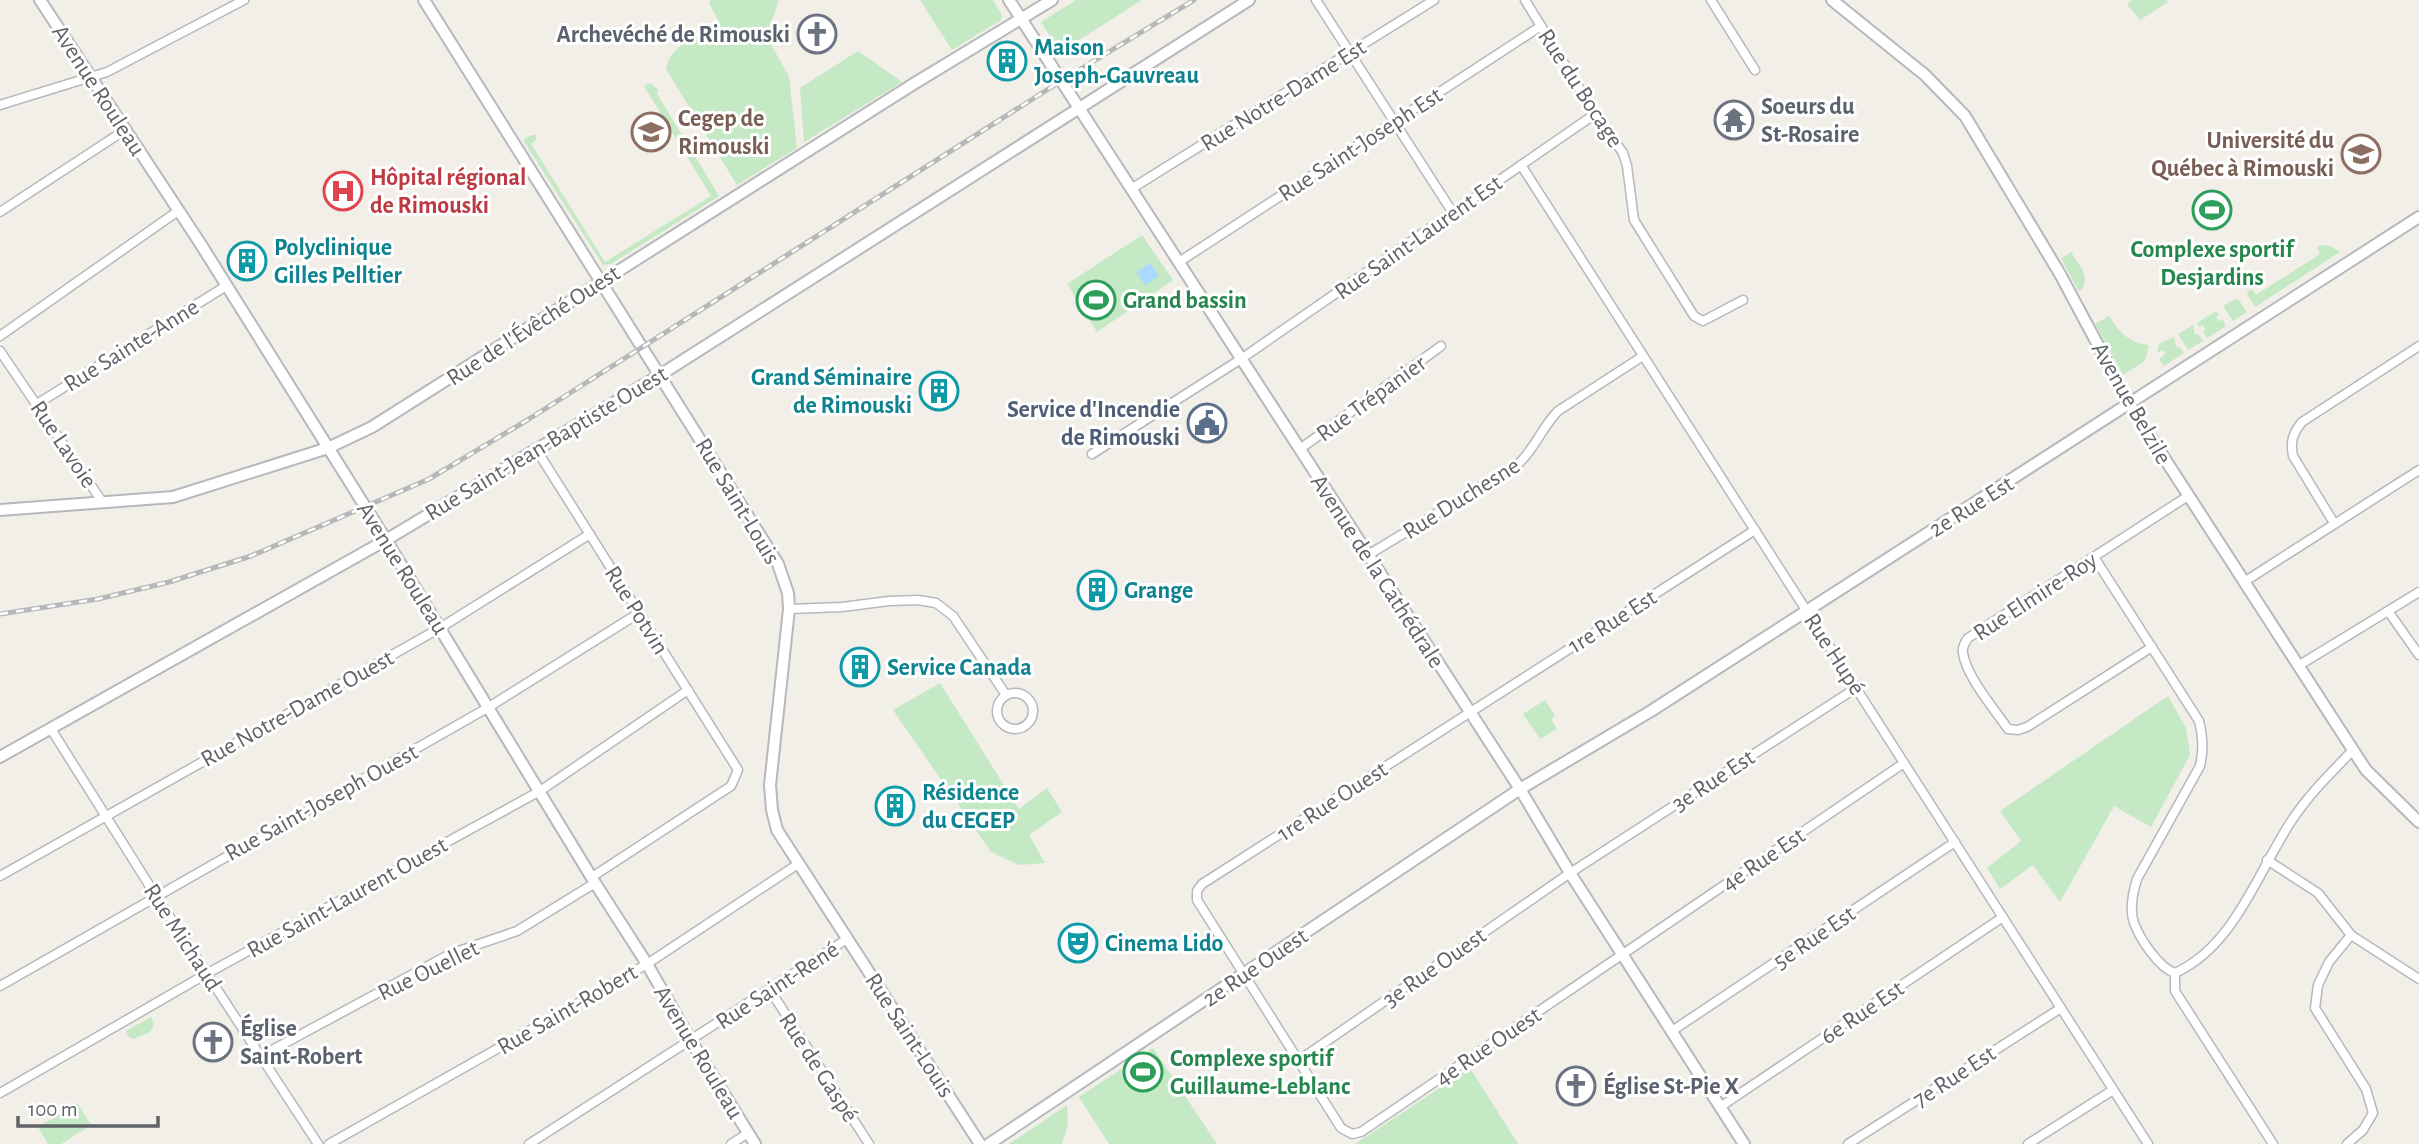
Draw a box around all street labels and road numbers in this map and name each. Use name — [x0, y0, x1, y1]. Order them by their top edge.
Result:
street label: Avenue Rouleau — [47, 21, 149, 160]
street label: Rue du Bocage — [1533, 25, 1627, 152]
street label: Rue Notre-Dame Est — [1197, 35, 1371, 156]
street label: Rue Saint-Joseph Est — [1274, 83, 1447, 207]
street label: Rue Saint-Laurent Est — [1331, 171, 1507, 304]
street label: Rue de l'Évêché Ouest — [442, 259, 625, 391]
street label: Rue Sainte-Anne — [60, 295, 203, 397]
street label: Avenue Belzile — [2087, 339, 2176, 468]
street label: Rue Trépanier — [1312, 351, 1431, 446]
street label: Rue Saint-Jean-Baptiste Ouest — [421, 362, 672, 526]
street label: Rue Lavoie — [25, 397, 101, 492]
street label: Rue Saint-Louis — [690, 434, 784, 569]
street label: Rue Duchesne — [1399, 453, 1524, 544]
street label: Avenue de la Cathédrale — [1306, 471, 1449, 672]
street label: 2e Rue Est — [1925, 472, 2018, 542]
street label: Avenue Rouleau — [352, 498, 452, 639]
street label: Rue Elmire-Roy — [1969, 548, 2102, 646]
street label: Rue Potvin — [600, 562, 673, 659]
street label: 1re Rue Est — [1564, 585, 1661, 658]
street label: Rue Hupé — [1799, 610, 1869, 700]
street label: Rue Notre-Dame Ouest — [197, 646, 398, 772]
street label: Rue Saint-Joseph Ouest — [221, 740, 422, 866]
street label: 3e Rue Est — [1668, 745, 1759, 816]
street label: 1re Rue Ouest — [1273, 757, 1392, 846]
street label: 4e Rue Est — [1718, 823, 1810, 896]
street label: Rue Saint-Laurent Ouest — [243, 833, 452, 963]
street label: Rue Michaud — [139, 880, 226, 995]
street label: 5e Rue Est — [1769, 902, 1860, 974]
street label: 3e Rue Ouest — [1379, 923, 1491, 1012]
street label: 2e Rue Ouest — [1199, 924, 1313, 1012]
street label: Rue Ouellet — [374, 936, 483, 1006]
street label: Rue Saint-René — [712, 937, 843, 1034]
street label: Rue Saint-Robert — [493, 960, 642, 1060]
street label: Rue Saint-Louis — [860, 969, 958, 1102]
street label: 6e Rue Est — [1817, 976, 1909, 1049]
street label: Avenue Rouleau — [649, 982, 747, 1123]
street label: 4e Rue Ouest — [1431, 1003, 1546, 1091]
street label: Rue de Gaspé — [774, 1009, 862, 1126]
street label: 7e Rue Est — [1909, 1041, 2000, 1112]

